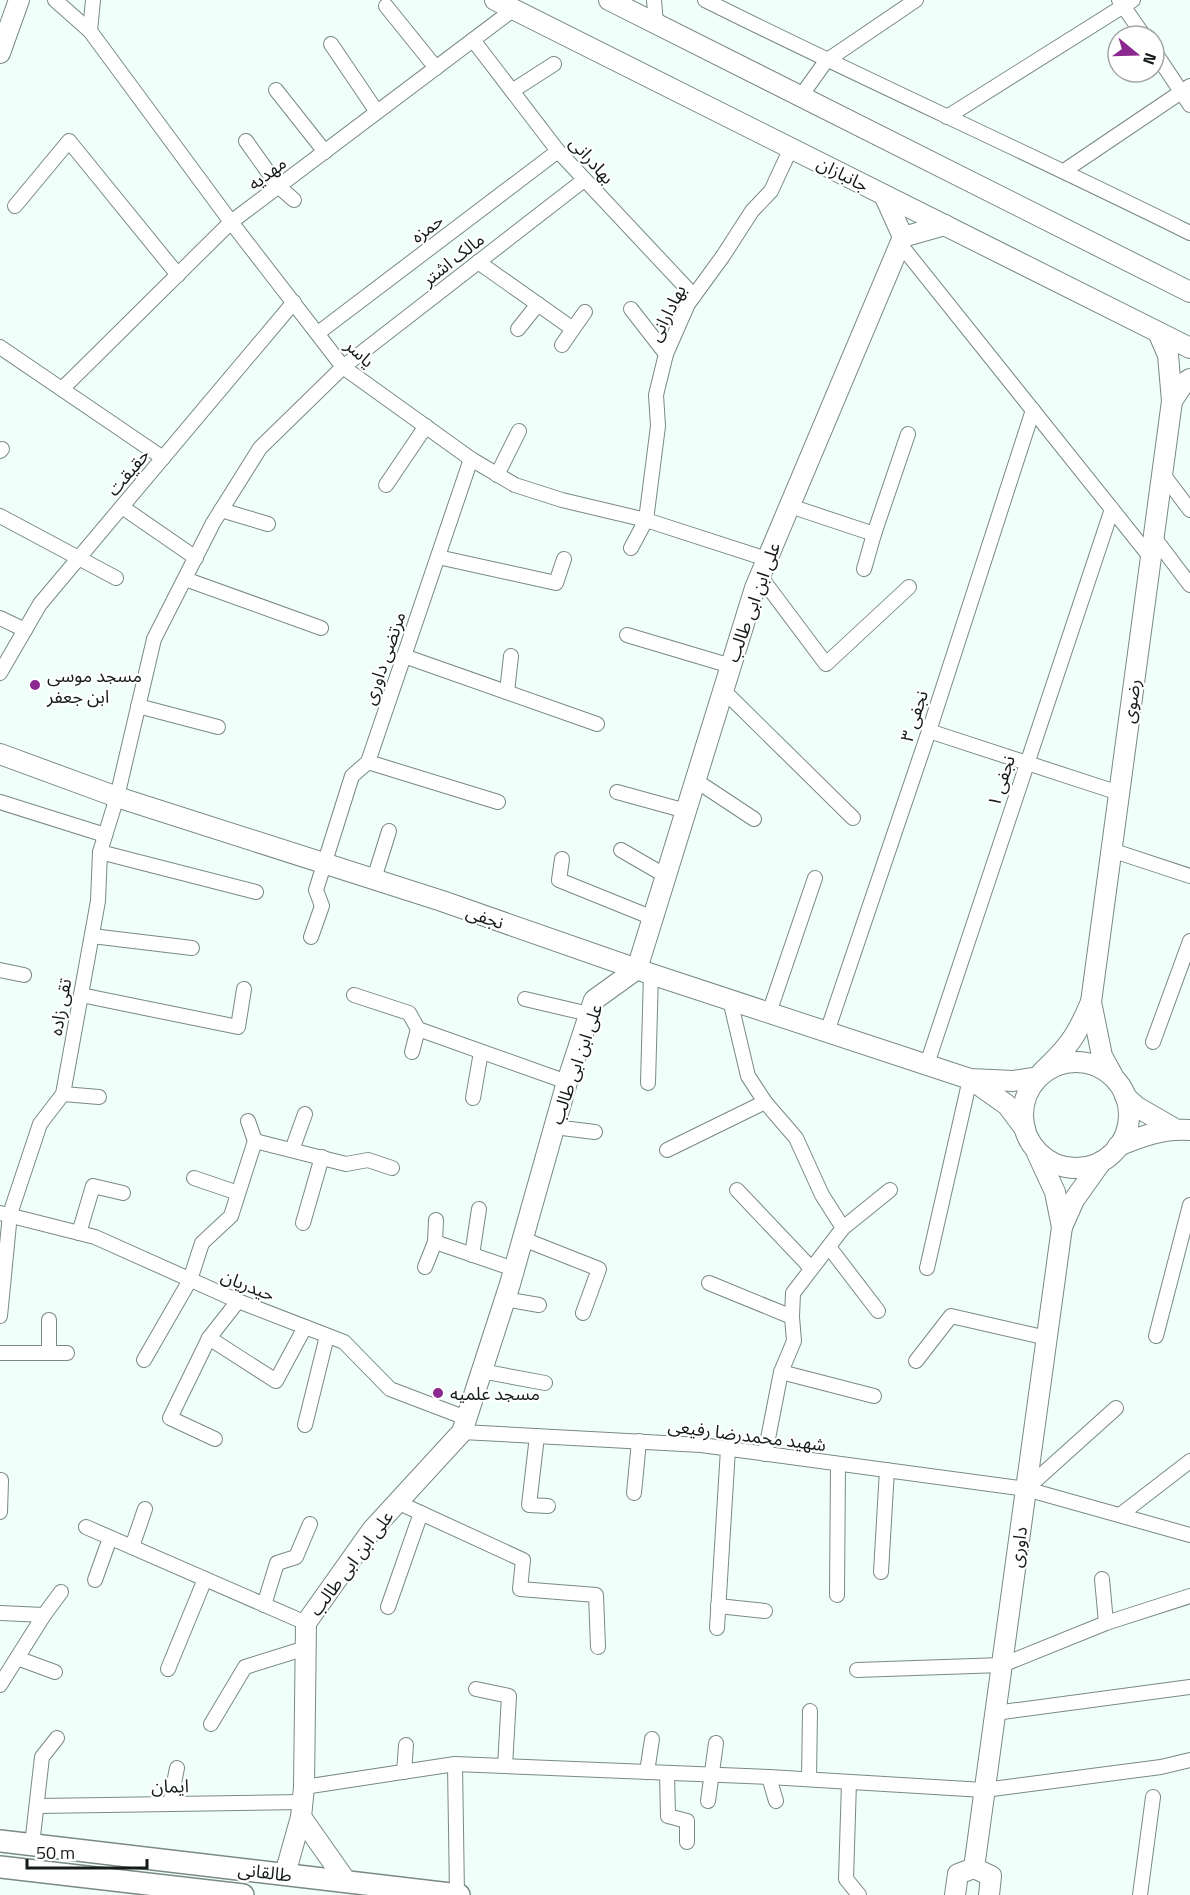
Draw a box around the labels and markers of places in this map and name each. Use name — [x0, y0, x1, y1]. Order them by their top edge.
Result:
place label: مسجد موسی ابن جعفر — [46, 662, 142, 710]
marker: مسجد موسی ابن جعفر — [28, 678, 42, 692]
place label: مسجد علمیه — [450, 1380, 540, 1407]
marker: مسجد علمیه — [431, 1386, 445, 1400]

